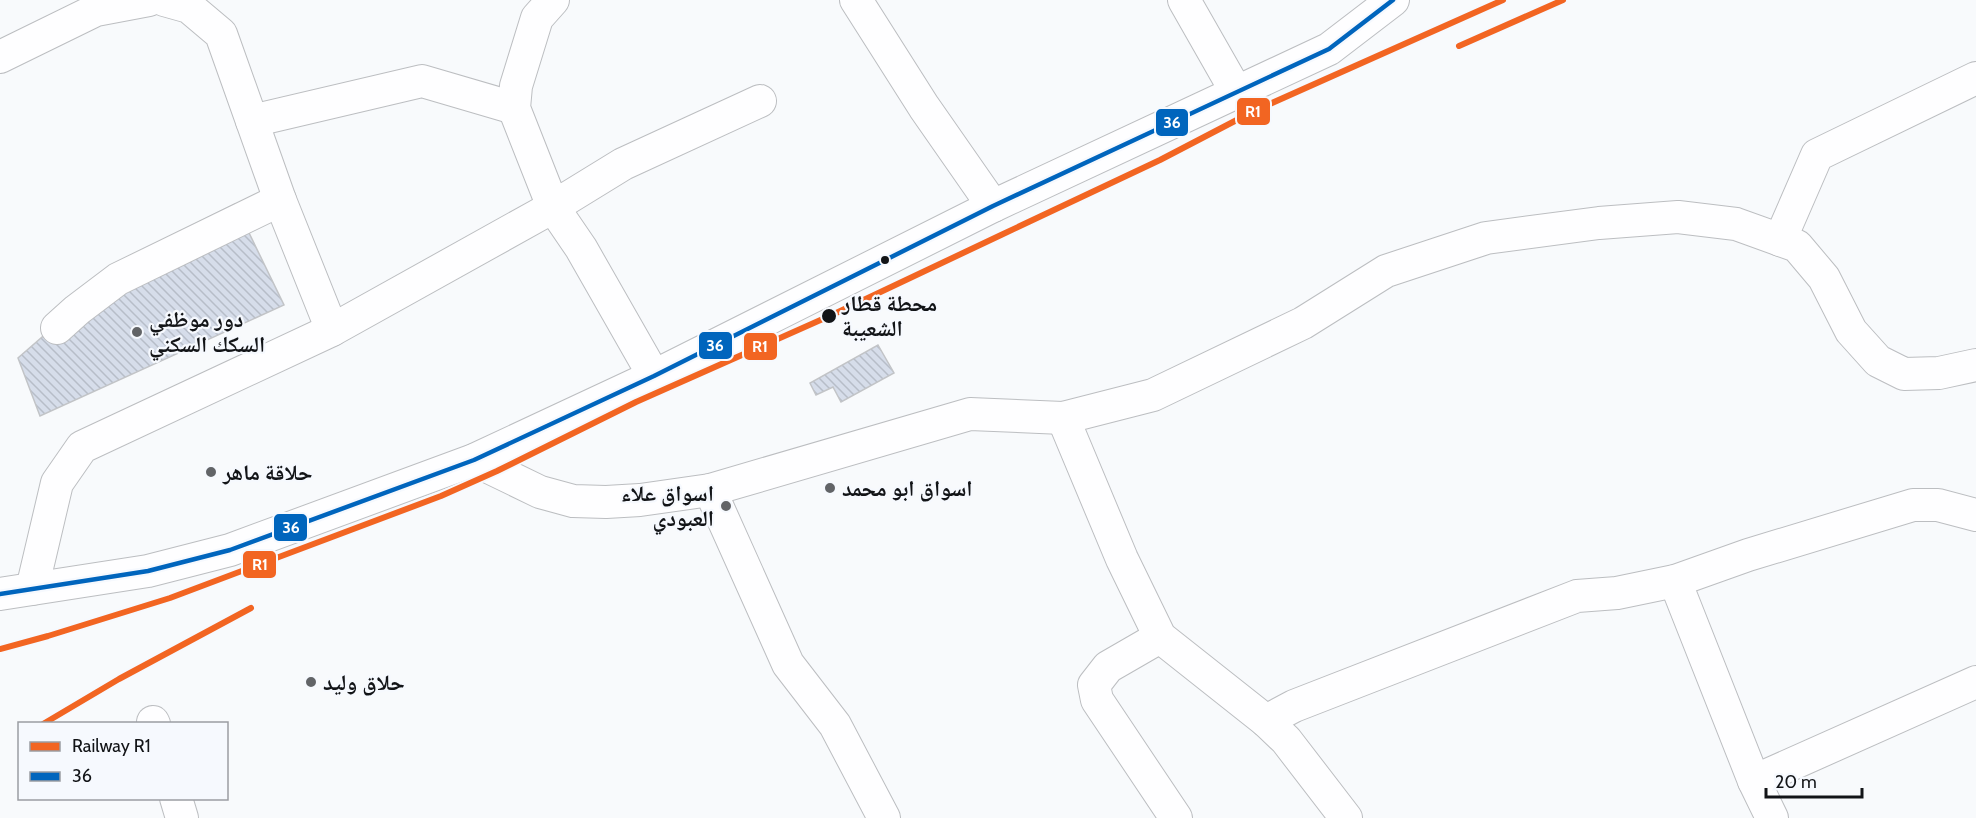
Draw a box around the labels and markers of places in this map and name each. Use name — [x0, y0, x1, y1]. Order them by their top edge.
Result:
unlabelled marker — [879, 254, 891, 266]
place label: محطة قطار الشعيبة — [841, 290, 937, 342]
place label: دور موظفي السكك السكني — [149, 306, 265, 361]
marker: محطة قطار الشعيبة — [820, 307, 838, 325]
marker: دور موظفي السكك السكني — [130, 325, 144, 339]
place label: حلاقة ماهر — [222, 459, 313, 486]
marker: حلاقة ماهر — [204, 465, 218, 479]
place label: اسواق ابو محمد — [842, 475, 973, 502]
place label: اسواق علاء العبودي — [621, 480, 714, 535]
marker: اسواق ابو محمد — [823, 481, 837, 495]
marker: اسواق علاء العبودي — [719, 499, 733, 513]
place label: حلاق وليد — [323, 669, 405, 696]
marker: حلاق وليد — [304, 675, 318, 689]

